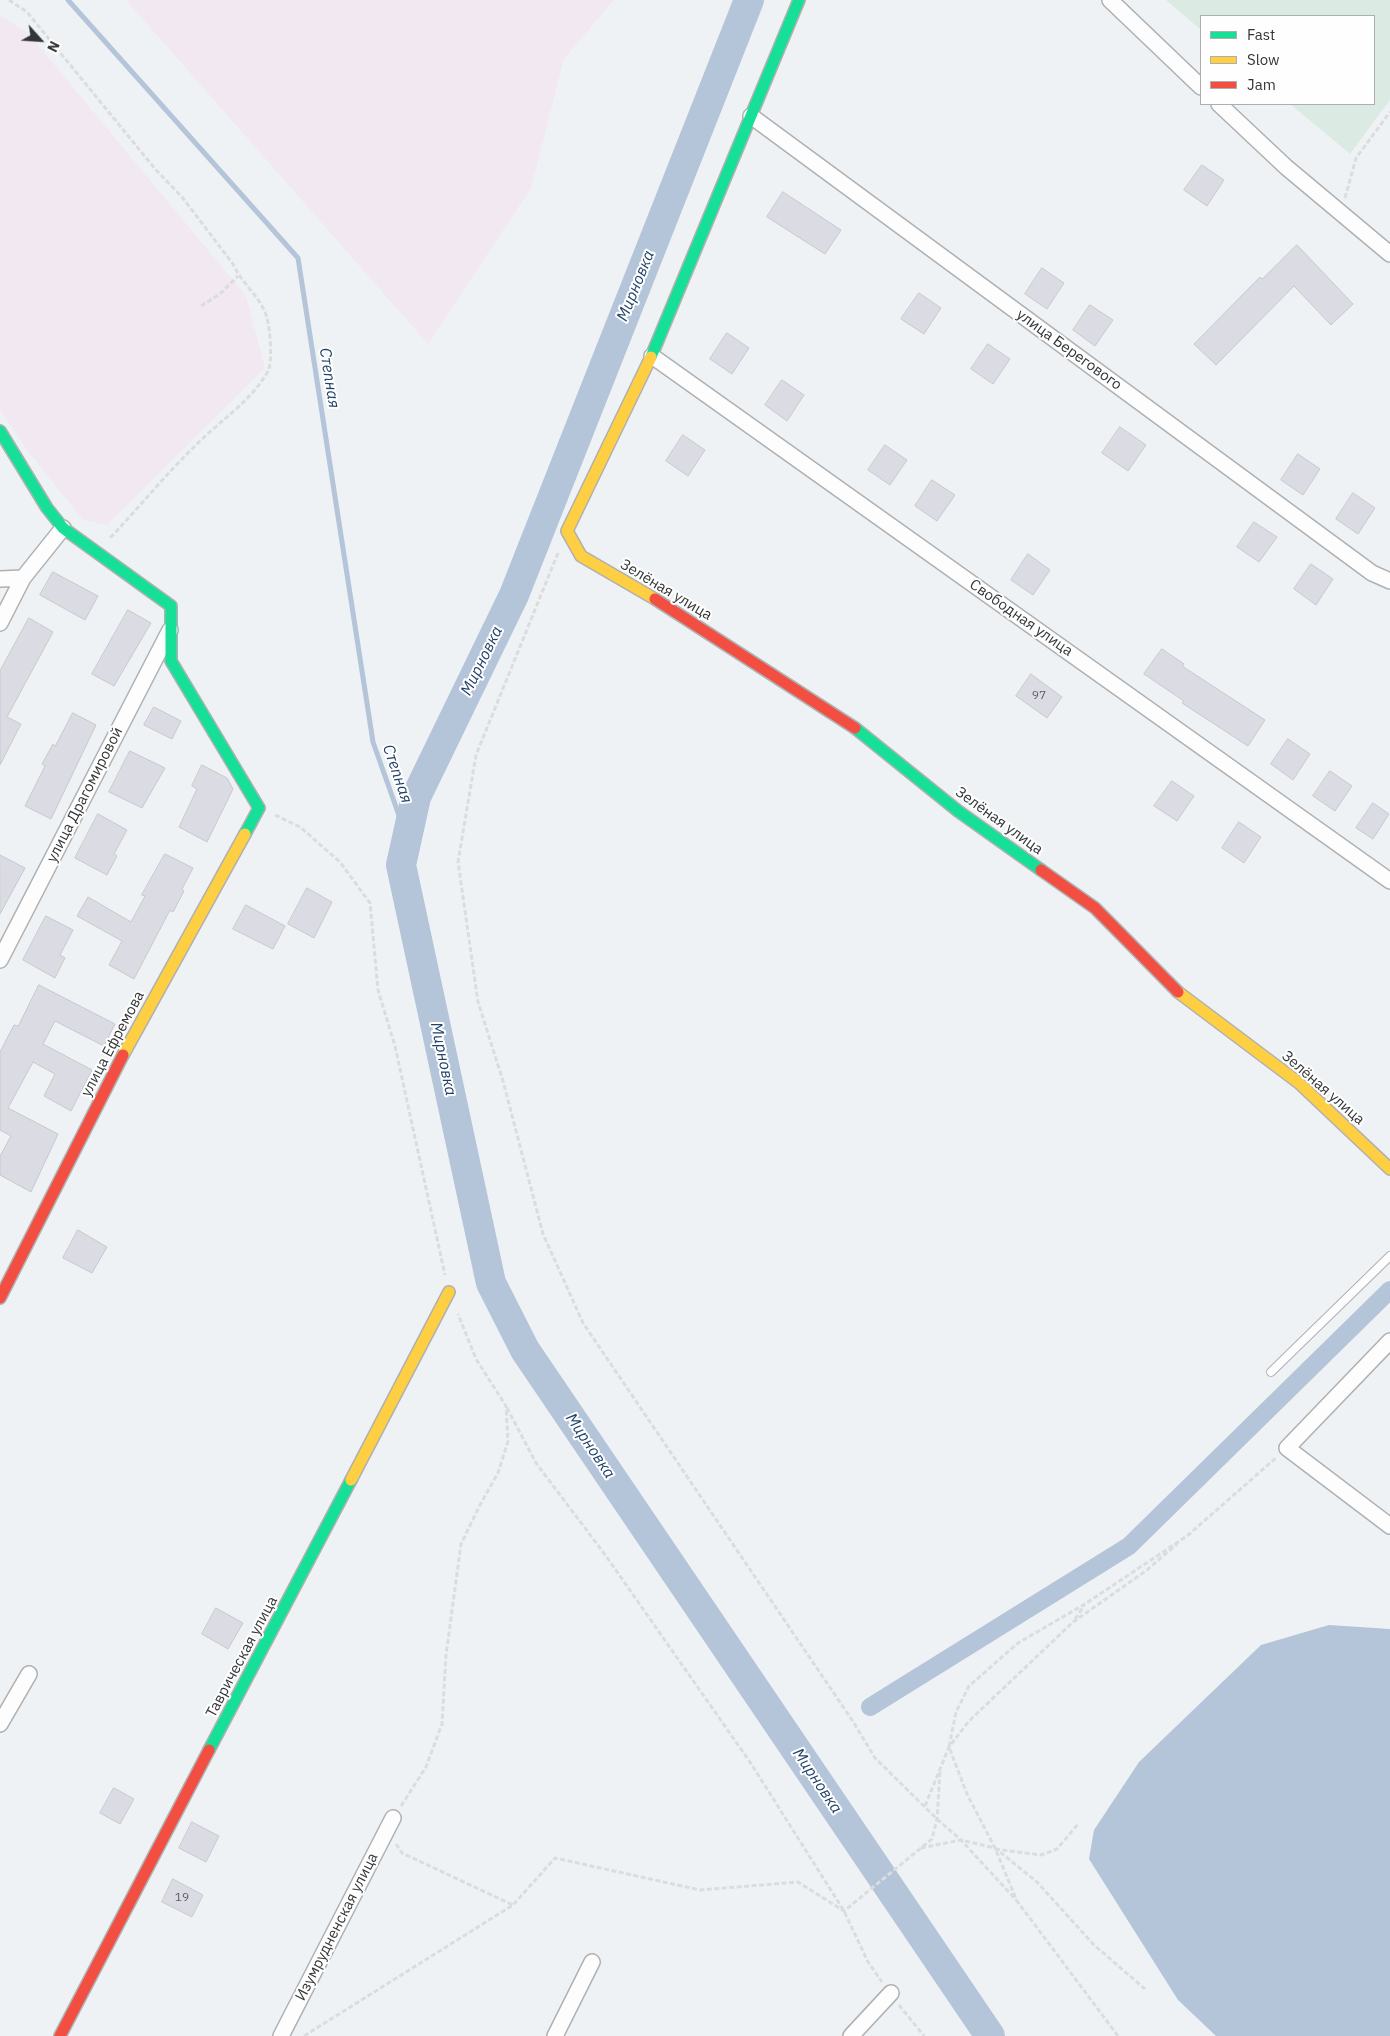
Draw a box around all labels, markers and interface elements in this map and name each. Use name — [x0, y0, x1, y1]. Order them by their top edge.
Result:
north arrow — [15, 15, 65, 65]
legend — [1200, 15, 1375, 105]
text: Fast — [1247, 25, 1275, 44]
text: N — [43, 38, 64, 55]
text: Slow — [1247, 50, 1280, 69]
text: Jam — [1247, 75, 1276, 94]
water label: Мирновка — [613, 248, 659, 324]
street label: улица Берегового — [1013, 306, 1125, 394]
water label: Степная — [315, 347, 343, 409]
street label: Зелёная улица — [617, 556, 715, 624]
street label: Свободная улица — [966, 576, 1076, 660]
water label: Мирновка — [457, 623, 507, 699]
house number: 97 — [1032, 689, 1046, 703]
street label: улица Драгомировой — [43, 724, 127, 866]
water label: Степная — [378, 742, 416, 806]
street label: Зелёная улица — [952, 783, 1046, 859]
street label: улица Ефремова — [78, 988, 148, 1100]
water label: Мирновка — [426, 1021, 460, 1097]
street label: Зелёная улица — [1278, 1047, 1368, 1129]
water label: Мирновка — [561, 1410, 619, 1482]
street label: Таврическая улица — [202, 1593, 282, 1721]
water label: Мирновка — [788, 1745, 846, 1817]
street label: Изумрудненская улица — [292, 1850, 382, 2004]
house number: 19 — [175, 1891, 189, 1905]

